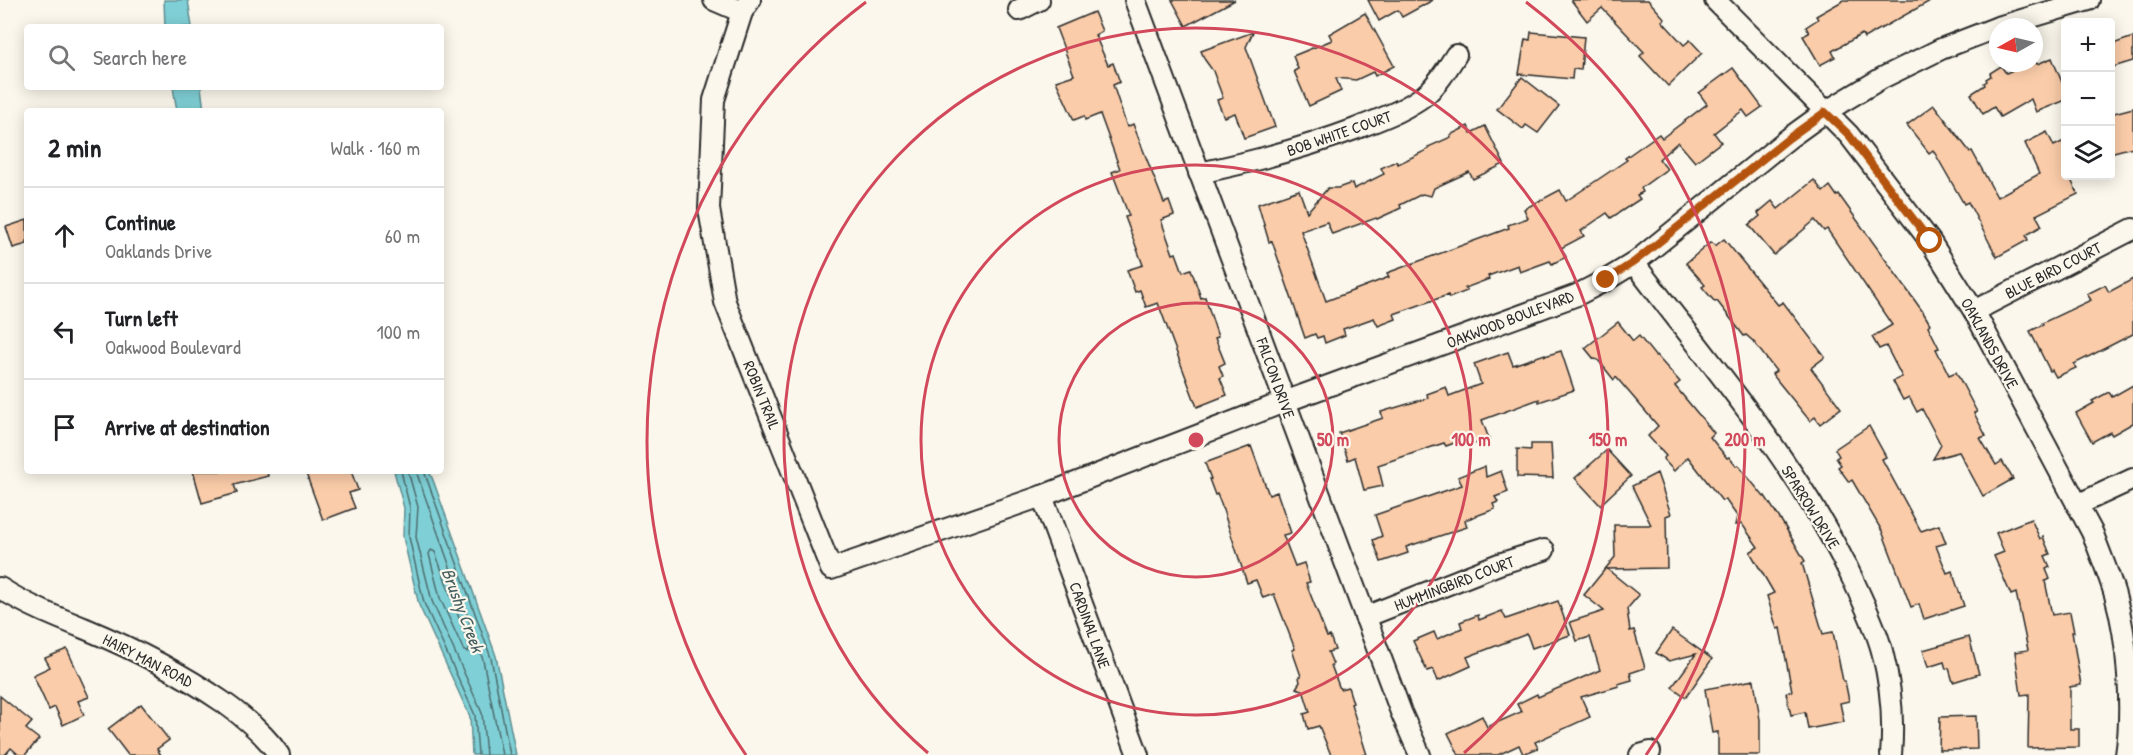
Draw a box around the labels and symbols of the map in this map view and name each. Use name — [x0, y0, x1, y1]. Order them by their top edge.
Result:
north arrow — [1989, 18, 2043, 72]
street label: BOB WHITE COURT — [1284, 105, 1395, 161]
route start — [1916, 227, 1942, 253]
street label: BLUE BIRD COURT — [2001, 236, 2105, 304]
route end — [1592, 266, 1618, 292]
street label: OAKWOOD BOULEVARD — [1443, 284, 1577, 353]
street label: OAKLANDS DRIVE — [1956, 294, 2024, 392]
street label: FALCON DRIVE — [1251, 334, 1301, 421]
street label: ROBIN TRAIL — [738, 357, 786, 433]
text: 50 m — [1317, 427, 1349, 452]
text: 100 m — [1451, 427, 1491, 452]
text: 150 m — [1589, 427, 1627, 452]
text: 200 m — [1725, 427, 1765, 452]
centre of rings — [1186, 430, 1206, 450]
street label: SPARROW DRIVE — [1777, 461, 1845, 553]
street label: HUMMINGBIRD COURT — [1391, 550, 1518, 616]
water label: Brushy Creek — [436, 564, 491, 657]
street label: CARDINAL LANE — [1064, 579, 1116, 671]
street label: HAIRY MAN ROAD — [99, 628, 197, 692]

